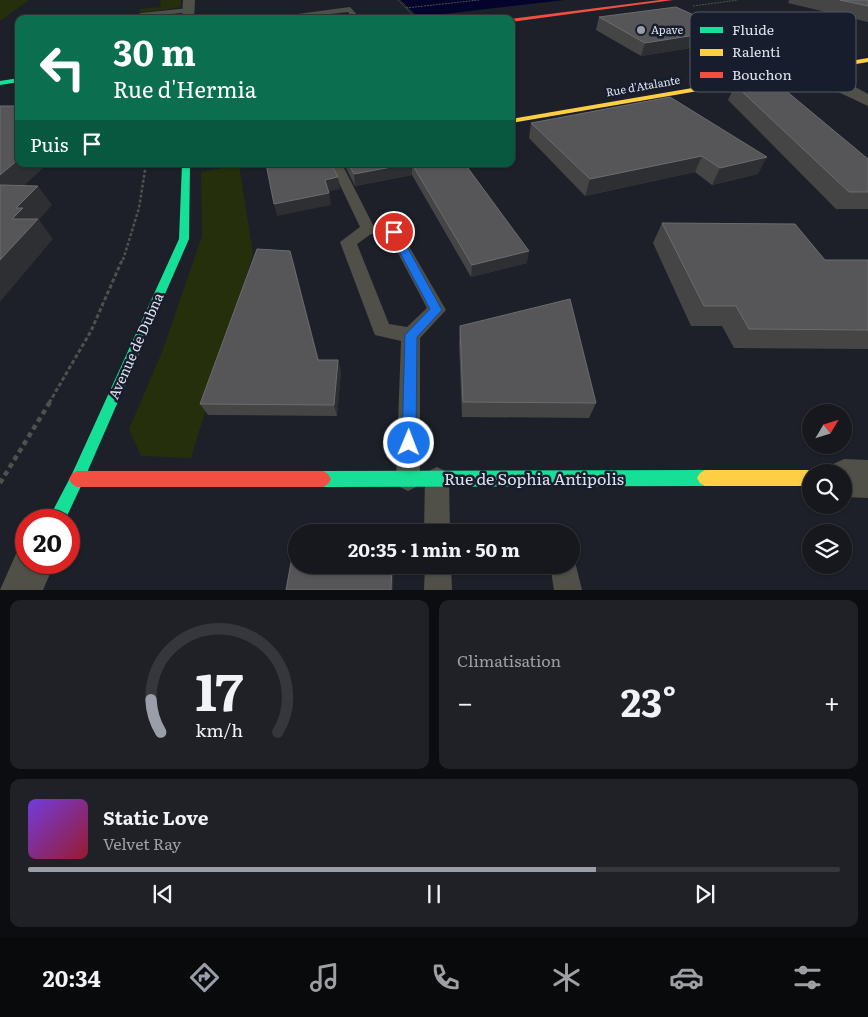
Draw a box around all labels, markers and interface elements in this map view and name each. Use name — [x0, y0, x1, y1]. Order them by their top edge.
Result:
legend — [690, 12, 856, 92]
text: Fluide — [732, 19, 774, 39]
place label: Apave — [651, 21, 683, 37]
marker: Apave — [635, 24, 647, 36]
text: 30 m — [113, 25, 196, 77]
icon: left — [30, 35, 95, 100]
text: Ralenti — [732, 41, 781, 61]
text: Bouchon — [732, 64, 792, 84]
street label: Rue d'Atalante — [604, 71, 681, 99]
text: Rue d'Hermia — [113, 72, 257, 105]
text: Puis — [30, 130, 68, 158]
icon: arrive — [78, 130, 106, 158]
pin — [373, 211, 415, 253]
icon: arrive — [380, 218, 408, 246]
street label: Avenue de Dubna — [103, 289, 168, 402]
north arrow — [802, 404, 852, 454]
map controls — [802, 404, 852, 574]
position arrow — [382, 416, 434, 468]
button: search — [802, 464, 852, 514]
street label: Rue de Sophia Antipolis — [444, 466, 624, 490]
speed limit sign: 20 — [15, 509, 80, 574]
button: layers — [802, 524, 852, 574]
text: 20:35 · 1 min · 50 m — [348, 535, 520, 563]
text: Climatisation — [457, 648, 561, 672]
text: 17 — [195, 649, 244, 727]
text: 23° — [621, 672, 676, 729]
text: − — [457, 680, 473, 722]
text: + — [824, 680, 840, 722]
text: km/h — [196, 716, 243, 743]
text: Static Love — [103, 803, 208, 831]
text: Velvet Ray — [103, 831, 181, 855]
icon: previous — [149, 880, 177, 908]
icon: pause — [420, 880, 448, 908]
icon: next — [691, 880, 719, 908]
icon: directions — [187, 960, 222, 995]
icon: music — [307, 960, 342, 995]
icon: phone — [428, 960, 463, 995]
icon: climate — [549, 960, 584, 995]
icon: car — [669, 960, 704, 995]
icon: filters — [790, 960, 825, 995]
text: 20:34 — [43, 961, 101, 994]

